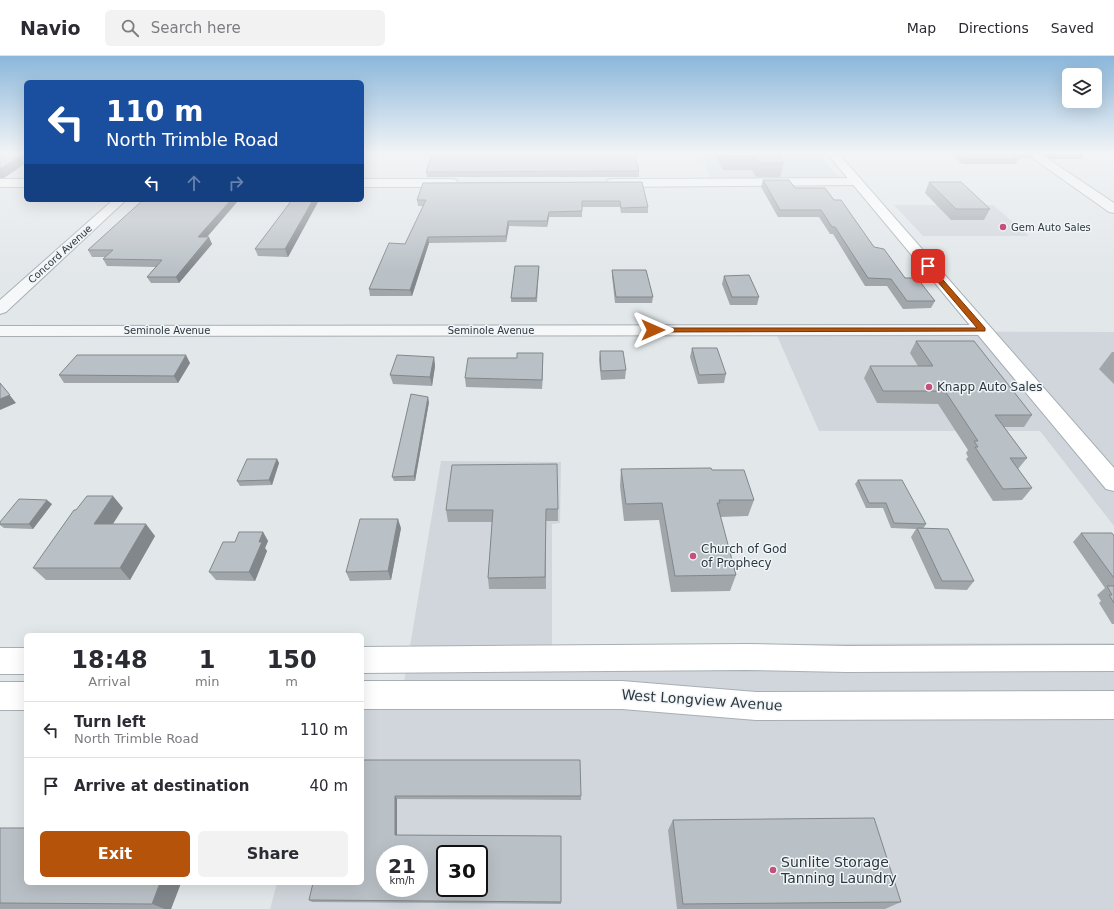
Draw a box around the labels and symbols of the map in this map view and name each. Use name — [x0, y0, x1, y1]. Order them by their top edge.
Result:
marker: Gem Auto Sales — [998, 222, 1008, 232]
place label: Gem Auto Sales — [1011, 222, 1091, 233]
street label: Concord Avenue — [26, 223, 94, 285]
pin — [911, 249, 945, 283]
position arrow — [632, 309, 674, 351]
street label: Seminole Avenue — [124, 325, 210, 336]
street label: Seminole Avenue — [448, 325, 534, 336]
place label: Knapp Auto Sales — [937, 380, 1043, 394]
marker: Knapp Auto Sales — [924, 382, 934, 392]
place label: Church of God of Prophecy — [701, 542, 787, 570]
marker: Church of God of Prophecy — [688, 551, 698, 561]
street label: West Longview Avenue — [621, 686, 783, 714]
speed limit sign: 30 — [436, 845, 488, 897]
place label: Sunlite Storage Tanning Laundry — [780, 854, 897, 886]
marker: Sunlite Storage Tanning Laundry — [768, 865, 778, 875]

